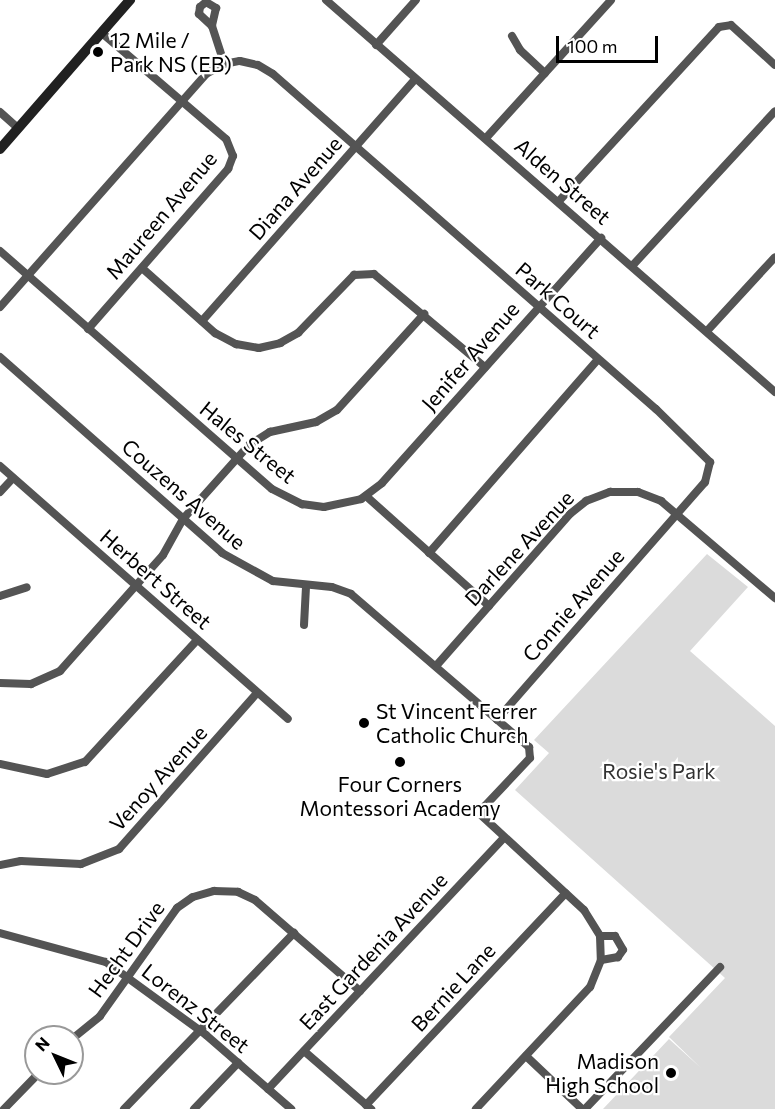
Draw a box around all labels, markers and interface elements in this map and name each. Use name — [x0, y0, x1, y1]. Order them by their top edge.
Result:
scale bar — [559, 24, 661, 62]
place label: 12 Mile / Park NS (EB) — [110, 27, 232, 77]
text: 100 m — [567, 35, 617, 57]
marker: 12 Mile / Park NS (EB) — [91, 45, 105, 59]
street label: Diana Avenue — [243, 131, 347, 245]
street label: Alden Street — [510, 133, 616, 229]
street label: Maureen Avenue — [100, 146, 222, 284]
street label: Park Court — [511, 257, 605, 343]
street label: Jenifer Avenue — [416, 296, 524, 416]
street label: Hales Street — [195, 396, 301, 488]
street label: Couzens Avenue — [117, 433, 251, 555]
street label: Darlene Avenue — [459, 485, 579, 611]
street label: Herbert Street — [95, 524, 217, 634]
street label: Connie Avenue — [517, 543, 629, 667]
place label: St Vincent Ferrer Catholic Church — [376, 698, 537, 748]
marker: St Vincent Ferrer Catholic Church — [357, 716, 371, 730]
street label: Venoy Avenue — [104, 720, 212, 836]
marker: Four Corners Montessori Academy — [393, 755, 407, 769]
park label: Rosie's Park — [602, 758, 716, 784]
place label: Four Corners Montessori Academy — [299, 771, 501, 821]
street label: East Gardenia Avenue — [294, 867, 452, 1035]
street label: Hecht Drive — [83, 896, 169, 1002]
street label: Bernie Lane — [406, 938, 500, 1036]
street label: Lorenz Street — [137, 958, 255, 1058]
north arrow — [24, 1025, 84, 1085]
text: N — [31, 1033, 53, 1055]
place label: Madison High School — [545, 1048, 659, 1098]
marker: Madison High School — [664, 1066, 678, 1080]

